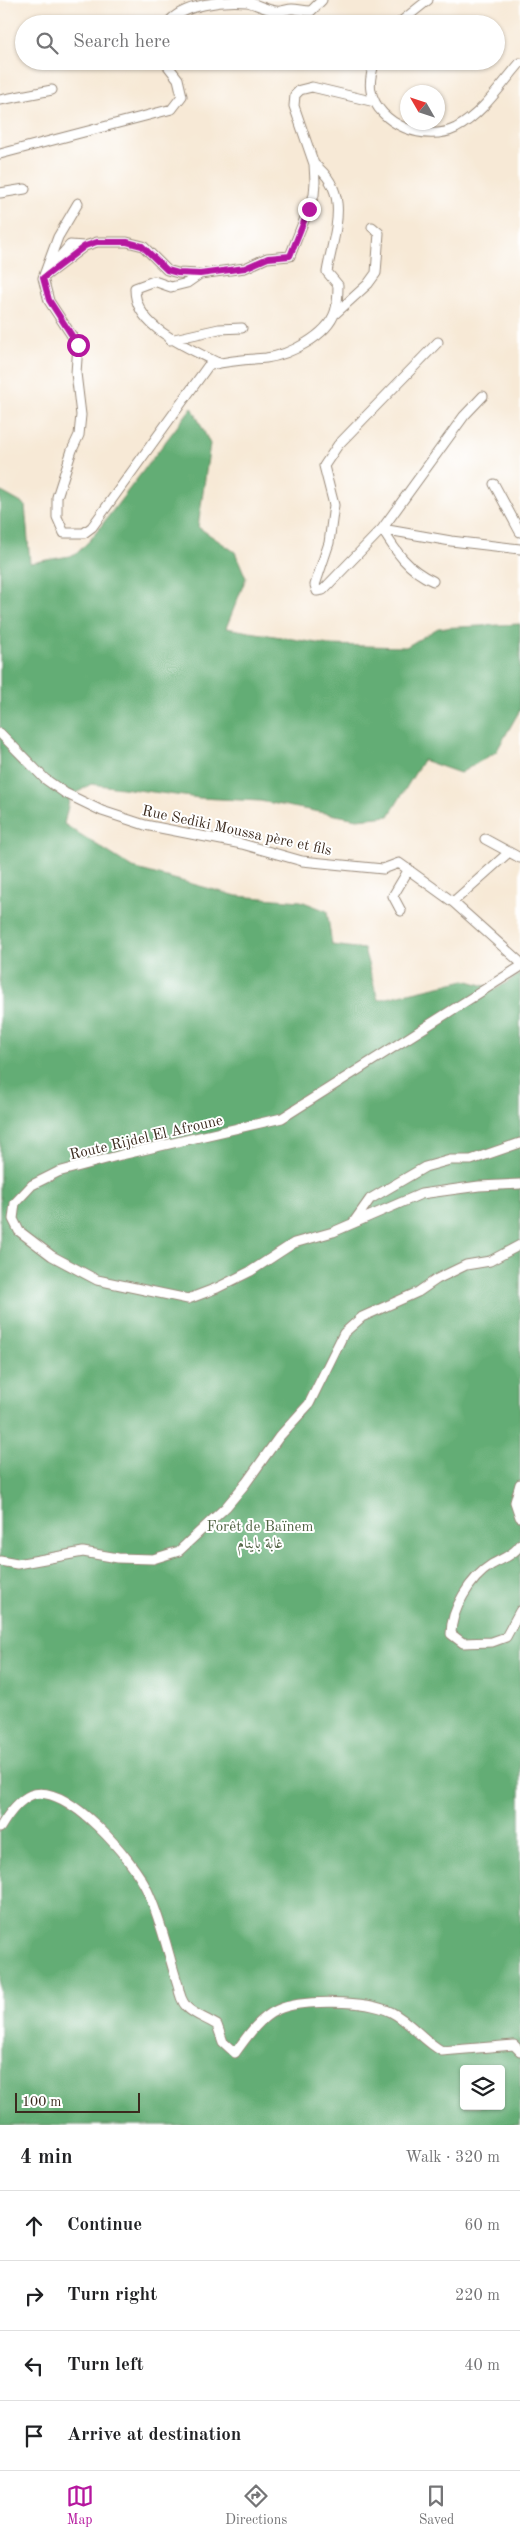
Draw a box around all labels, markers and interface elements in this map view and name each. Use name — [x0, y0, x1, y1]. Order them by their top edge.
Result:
search box — [15, 15, 505, 70]
icon: search — [33, 29, 61, 57]
text: Search here — [73, 33, 170, 52]
north arrow — [400, 85, 445, 130]
route end — [298, 198, 321, 221]
route start — [67, 334, 90, 357]
street label: Rue Sediki Moussa père et fils — [141, 804, 333, 859]
street label: Route Rijdel El Afroune — [68, 1114, 224, 1163]
park label: Forêt de Baïnem غابة باينام — [207, 1520, 313, 1556]
map controls — [460, 2065, 505, 2110]
button: layers — [460, 2065, 505, 2110]
scale bar — [15, 2090, 140, 2113]
text: 100 m — [22, 2095, 61, 2109]
text: 4 min — [20, 2147, 73, 2168]
text: Walk · 320 m — [405, 2150, 500, 2166]
icon: ahead — [20, 2212, 48, 2240]
text: Continue — [67, 2216, 142, 2235]
text: 60 m — [464, 2218, 500, 2234]
icon: right — [20, 2282, 48, 2310]
text: Turn right — [67, 2286, 157, 2305]
text: 220 m — [455, 2288, 500, 2304]
icon: left — [20, 2352, 48, 2380]
text: Turn left — [67, 2356, 144, 2375]
text: 40 m — [464, 2358, 500, 2374]
icon: arrive — [20, 2422, 48, 2450]
text: Arrive at destination — [67, 2426, 241, 2445]
tab: Map — [66, 2482, 94, 2529]
tab: Directions — [225, 2482, 287, 2529]
tab: Saved — [419, 2482, 454, 2529]

